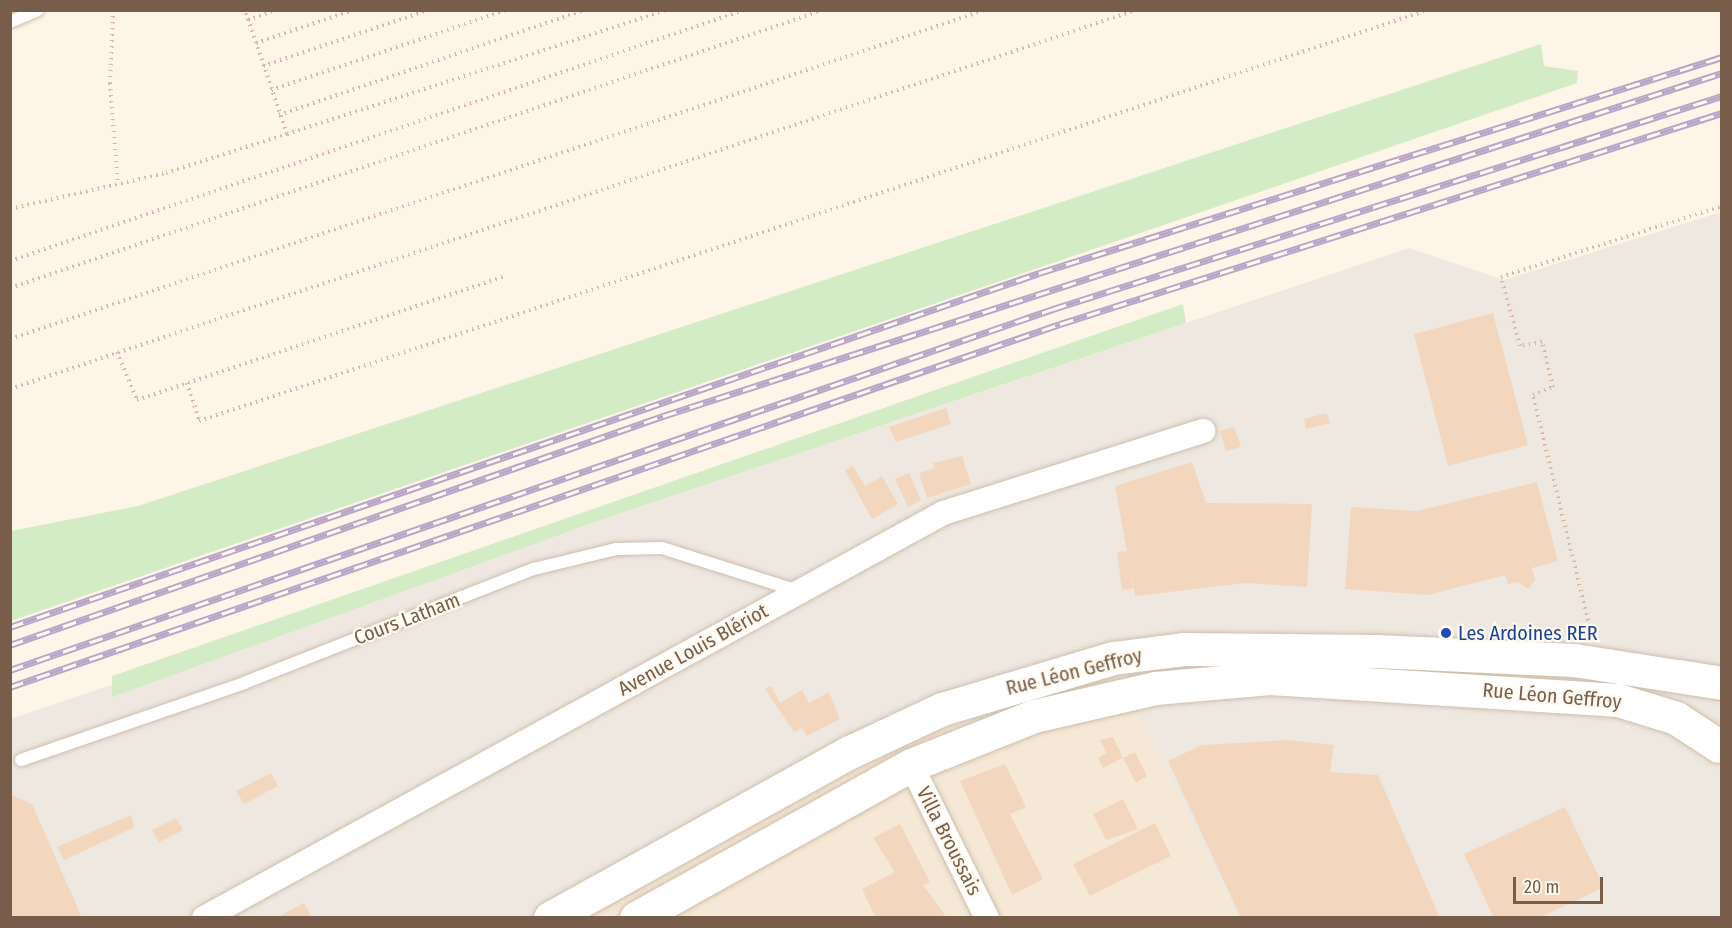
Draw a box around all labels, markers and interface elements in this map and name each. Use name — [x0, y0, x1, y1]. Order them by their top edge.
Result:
street label: Cours Latham — [351, 588, 463, 650]
street label: Avenue Louis Blériot — [614, 599, 772, 701]
place label: Les Ardoines RER — [1458, 621, 1598, 645]
marker: Les Ardoines RER — [1439, 626, 1453, 640]
street label: Rue Léon Geffroy — [1003, 643, 1145, 701]
street label: Rue Léon Geffroy — [1482, 678, 1622, 714]
street label: Villa Broussais — [911, 783, 987, 899]
scale bar — [1516, 865, 1606, 903]
text: 20 m — [1524, 876, 1559, 898]

